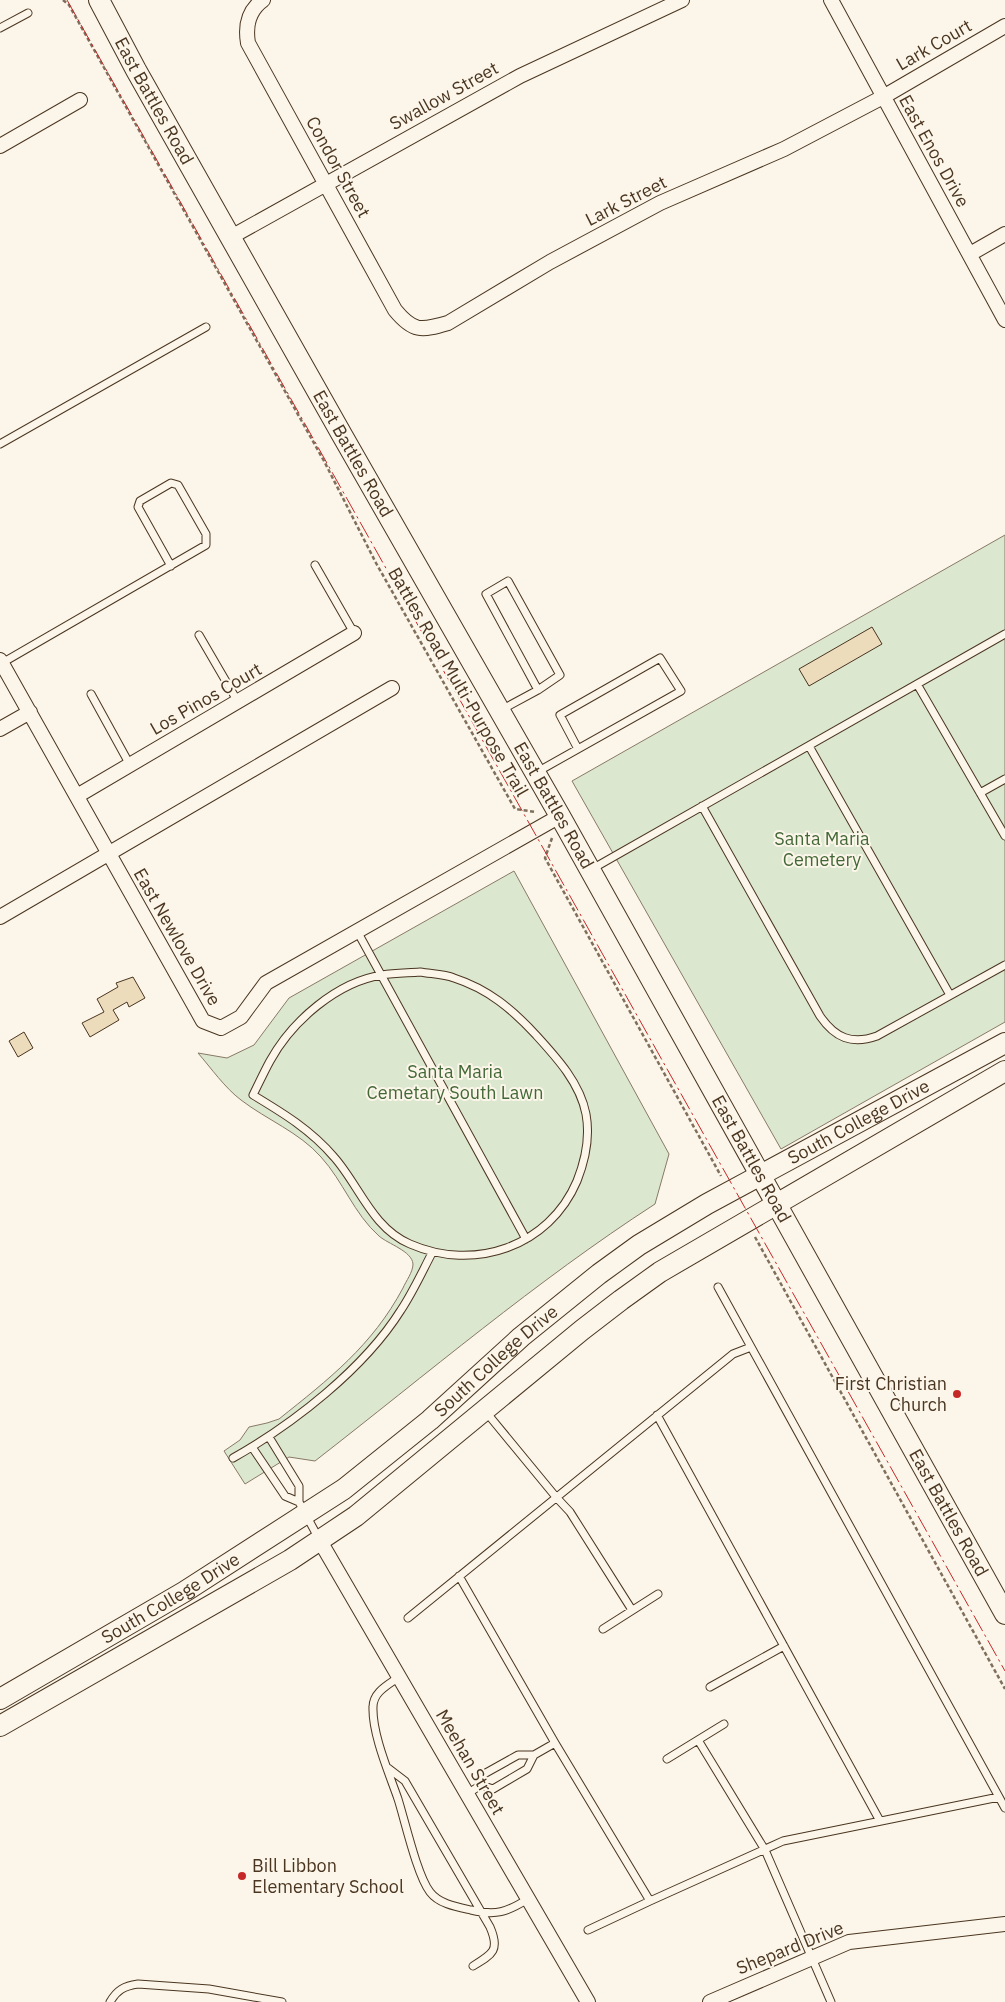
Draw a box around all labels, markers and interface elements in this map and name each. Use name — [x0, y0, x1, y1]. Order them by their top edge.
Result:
street label: Lark Court — [892, 14, 976, 75]
street label: East Battles Road — [110, 33, 199, 169]
street label: Swallow Street — [385, 56, 502, 135]
street label: East Enos Drive — [894, 91, 975, 211]
street label: Condor Street — [301, 112, 376, 221]
street label: Lark Street — [581, 170, 670, 231]
street label: East Battles Road — [308, 386, 399, 521]
street label: Battles Road Multi-Purpose Trail — [383, 563, 534, 801]
street label: Los Pinos Court — [146, 657, 266, 740]
street label: East Battles Road — [509, 738, 599, 873]
park label: Santa Maria Cemetery — [774, 827, 870, 871]
street label: East Newlove Drive — [129, 864, 226, 1010]
park label: Santa Maria Cemetary South Lawn — [367, 1060, 543, 1104]
street label: South College Drive — [784, 1074, 933, 1169]
street label: East Battles Road — [707, 1091, 796, 1227]
street label: South College Drive — [429, 1300, 563, 1422]
place label: First Christian Church — [835, 1372, 947, 1416]
marker: First Christian Church — [951, 1388, 963, 1400]
street label: East Battles Road — [904, 1445, 994, 1580]
street label: South College Drive — [97, 1547, 244, 1649]
street label: Meehan Street — [431, 1705, 510, 1819]
place label: Bill Libbon Elementary School — [252, 1854, 404, 1898]
marker: Bill Libbon Elementary School — [236, 1870, 248, 1882]
street label: Shepard Drive — [733, 1916, 847, 1979]

